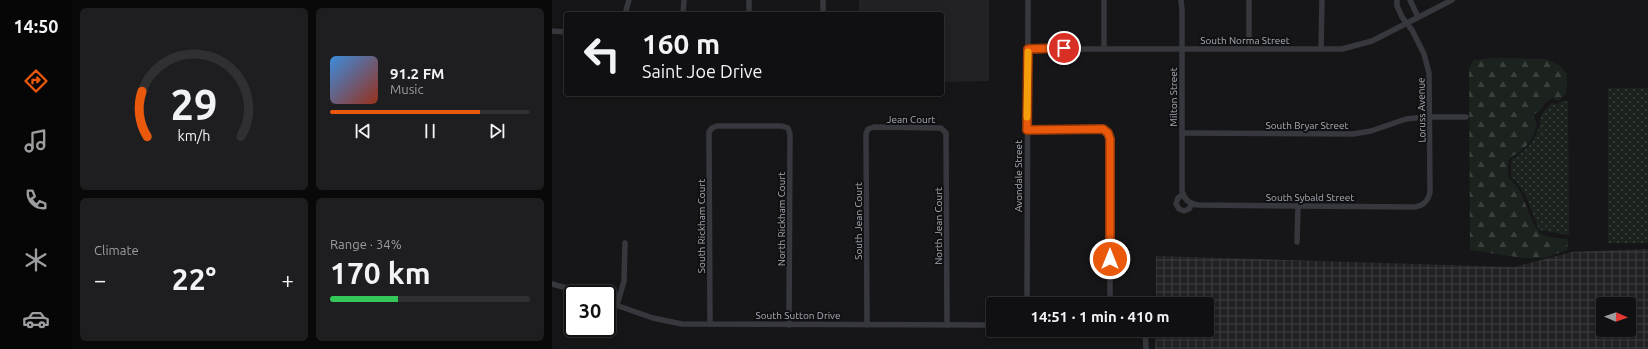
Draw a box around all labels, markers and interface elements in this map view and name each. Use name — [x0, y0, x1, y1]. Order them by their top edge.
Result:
text: 14:50 — [13, 16, 59, 36]
icon: left — [576, 28, 628, 80]
text: 160 m — [642, 28, 720, 59]
pin — [1047, 31, 1081, 65]
street label: South Norma Street — [1200, 35, 1290, 46]
icon: arrive — [1053, 37, 1075, 59]
text: Saint Joe Drive — [642, 61, 763, 81]
text: 91.2 FM — [390, 65, 444, 82]
icon: directions — [22, 67, 50, 95]
street label: Milton Street — [1168, 67, 1179, 127]
street label: Loruss Avenue — [1415, 77, 1428, 143]
text: 29 — [171, 81, 217, 128]
text: Music — [390, 82, 424, 96]
street label: Jean Court — [887, 114, 936, 125]
icon: previous — [352, 120, 374, 142]
icon: pause — [419, 120, 441, 142]
icon: next — [486, 120, 508, 142]
street label: South Bryar Street — [1265, 120, 1349, 131]
icon: music — [22, 127, 50, 155]
text: km/h — [178, 128, 210, 144]
street label: Avondale Street — [1013, 140, 1024, 212]
street label: North Rickham Court — [776, 172, 787, 266]
street label: South Rickham Court — [696, 179, 707, 273]
street label: South Jean Court — [853, 182, 864, 260]
icon: phone — [22, 186, 50, 214]
street label: North Jean Court — [933, 187, 944, 265]
street label: South Sybald Street — [1266, 192, 1354, 203]
text: Range · 34% — [330, 237, 402, 251]
position arrow — [1089, 238, 1131, 280]
text: Climate — [94, 243, 139, 257]
icon: climate — [22, 246, 50, 274]
text: 170 km — [330, 256, 431, 290]
text: 22° — [172, 262, 216, 296]
text: − — [94, 267, 106, 292]
text: + — [282, 267, 294, 292]
speed limit sign: 30 — [564, 285, 616, 337]
north arrow — [1596, 297, 1636, 337]
map controls — [1596, 297, 1636, 337]
icon: car — [22, 305, 50, 333]
text: 14:51 · 1 min · 410 m — [1031, 308, 1169, 325]
street label: South Sutton Drive — [755, 310, 841, 321]

